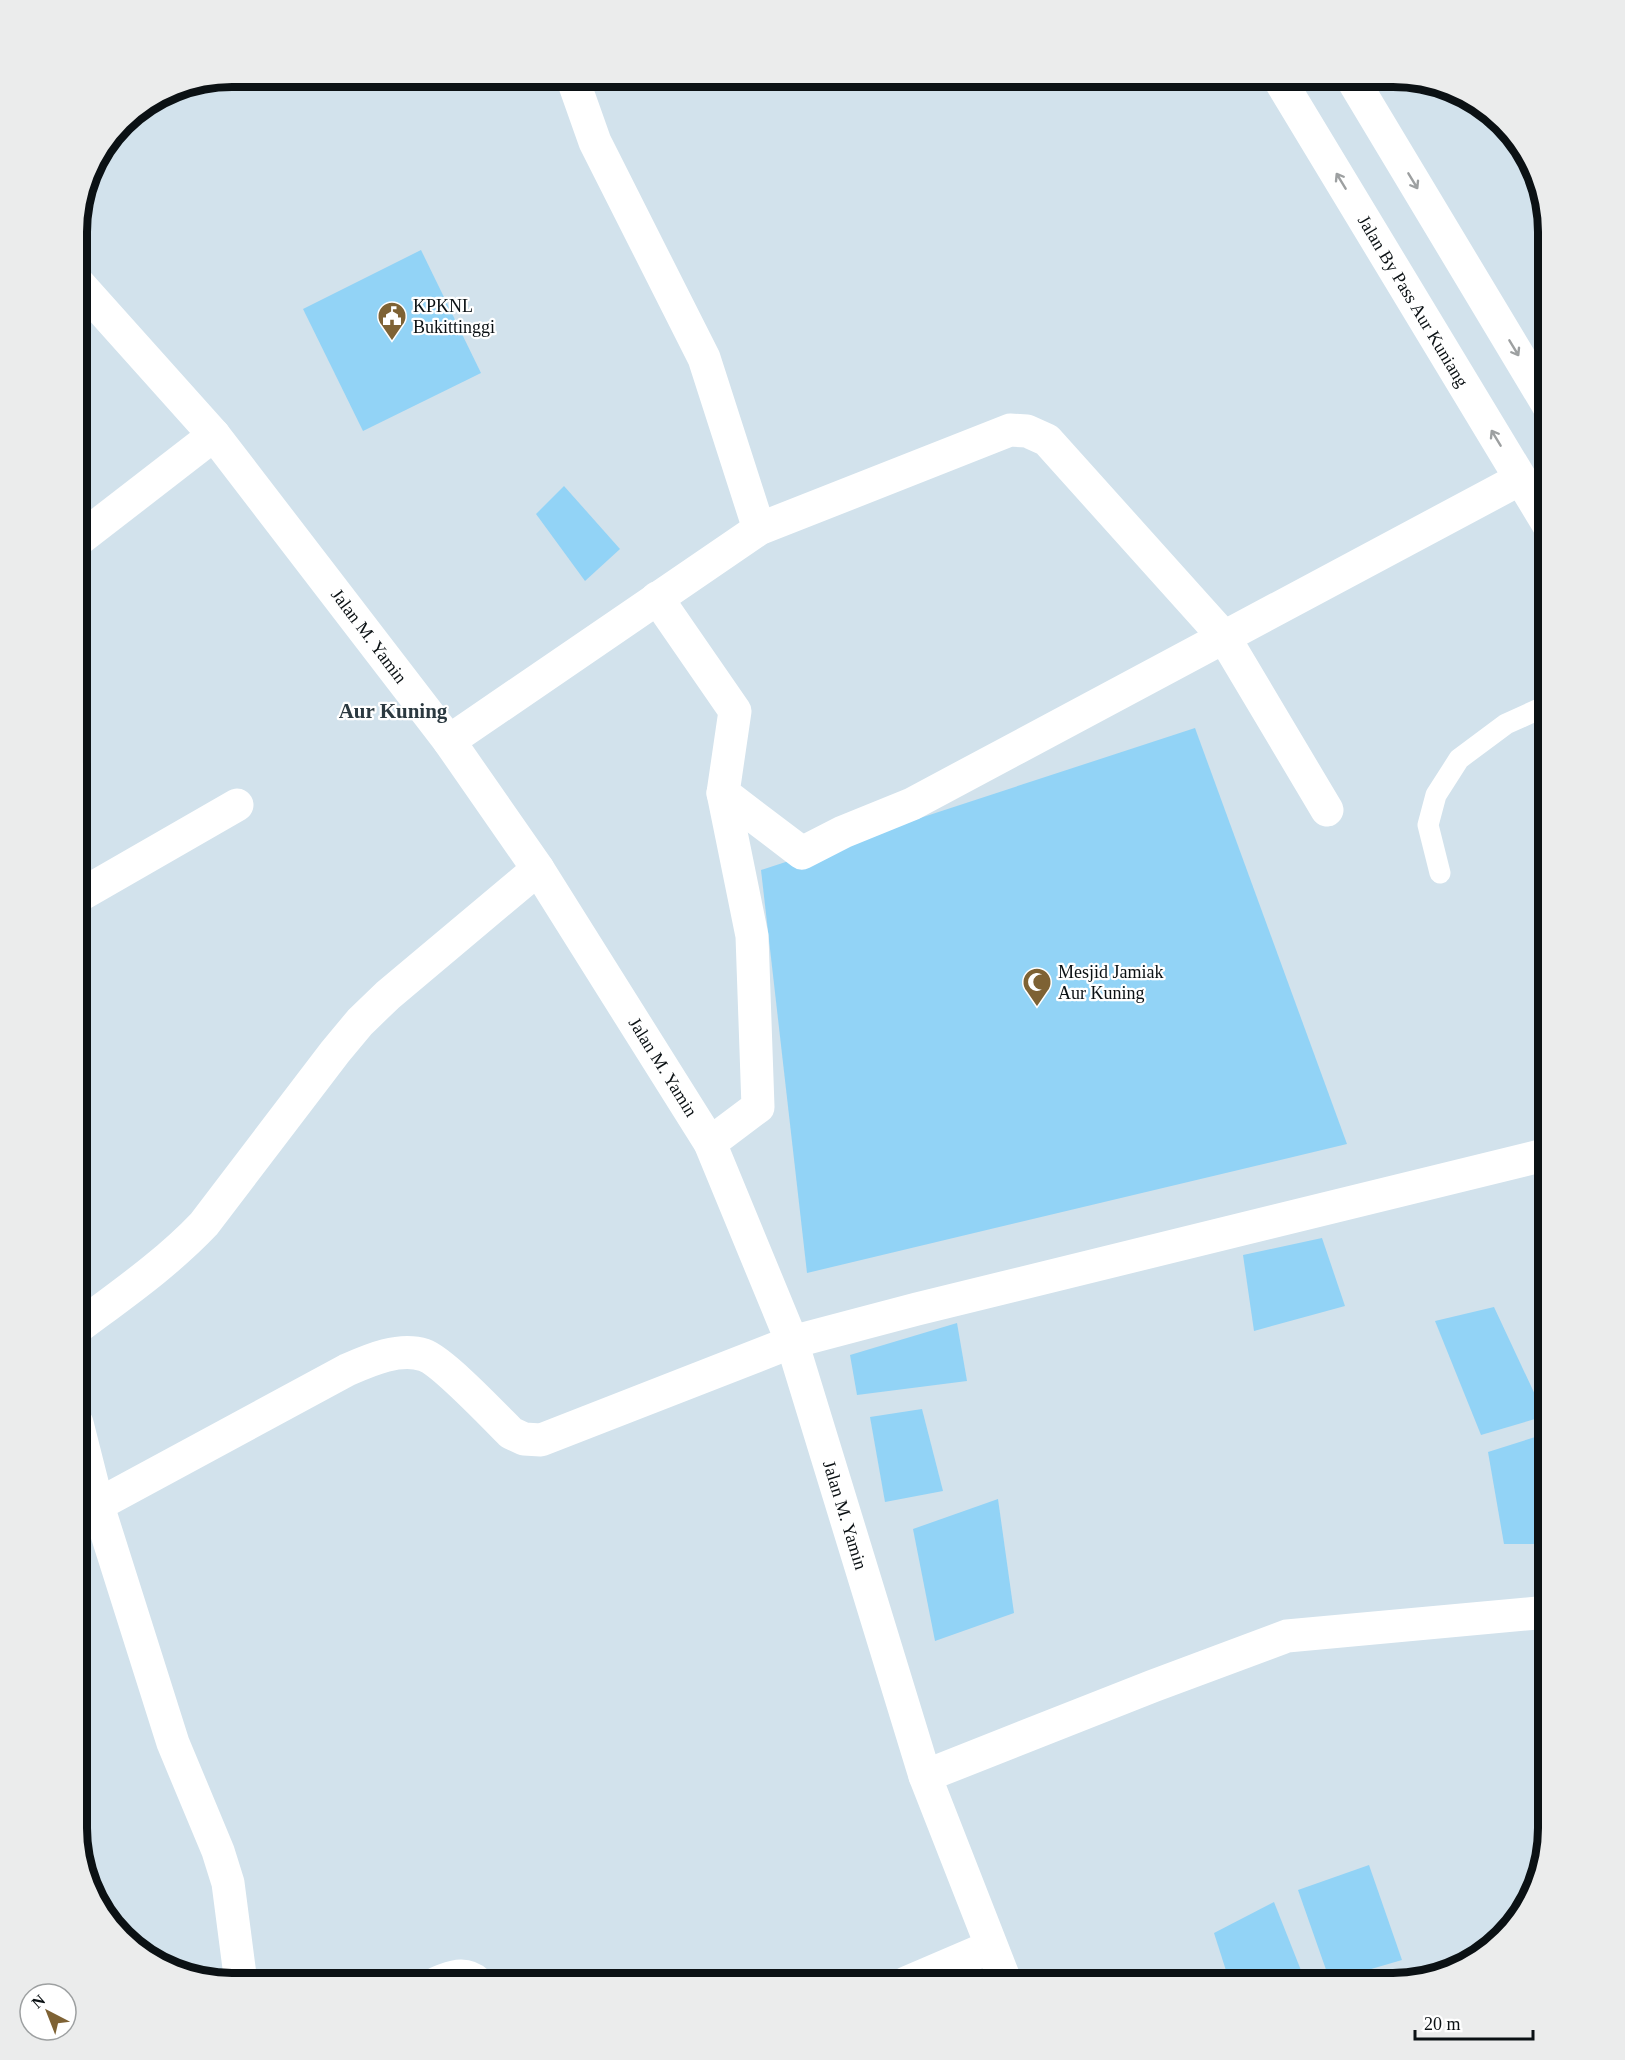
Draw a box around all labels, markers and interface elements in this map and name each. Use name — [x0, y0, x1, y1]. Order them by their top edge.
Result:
one-way arrow — [1408, 172, 1420, 189]
one-way arrow — [1335, 173, 1347, 190]
street label: Jalan By Pass Aur Kuniang — [1354, 211, 1472, 391]
place label: KPKNL Bukittinggi — [413, 296, 495, 337]
public building icon: KPKNL Bukittinggi — [376, 300, 408, 342]
one-way arrow — [1508, 339, 1520, 356]
one-way arrow — [1490, 430, 1502, 447]
street label: Jalan M. Yamin — [327, 585, 411, 687]
district label: Aur Kuning — [339, 699, 448, 723]
place label: Mesjid Jamiak Aur Kuning — [1058, 962, 1164, 1003]
mosque icon: Mesjid Jamiak Aur Kuning — [1021, 966, 1053, 1008]
street label: Jalan M. Yamin — [625, 1014, 701, 1120]
street label: Jalan M. Yamin — [819, 1458, 871, 1572]
north arrow — [18, 1982, 78, 2042]
text: N — [28, 1991, 49, 2011]
scale bar — [1415, 2003, 1534, 2041]
text: 20 m — [1424, 2014, 1461, 2034]

